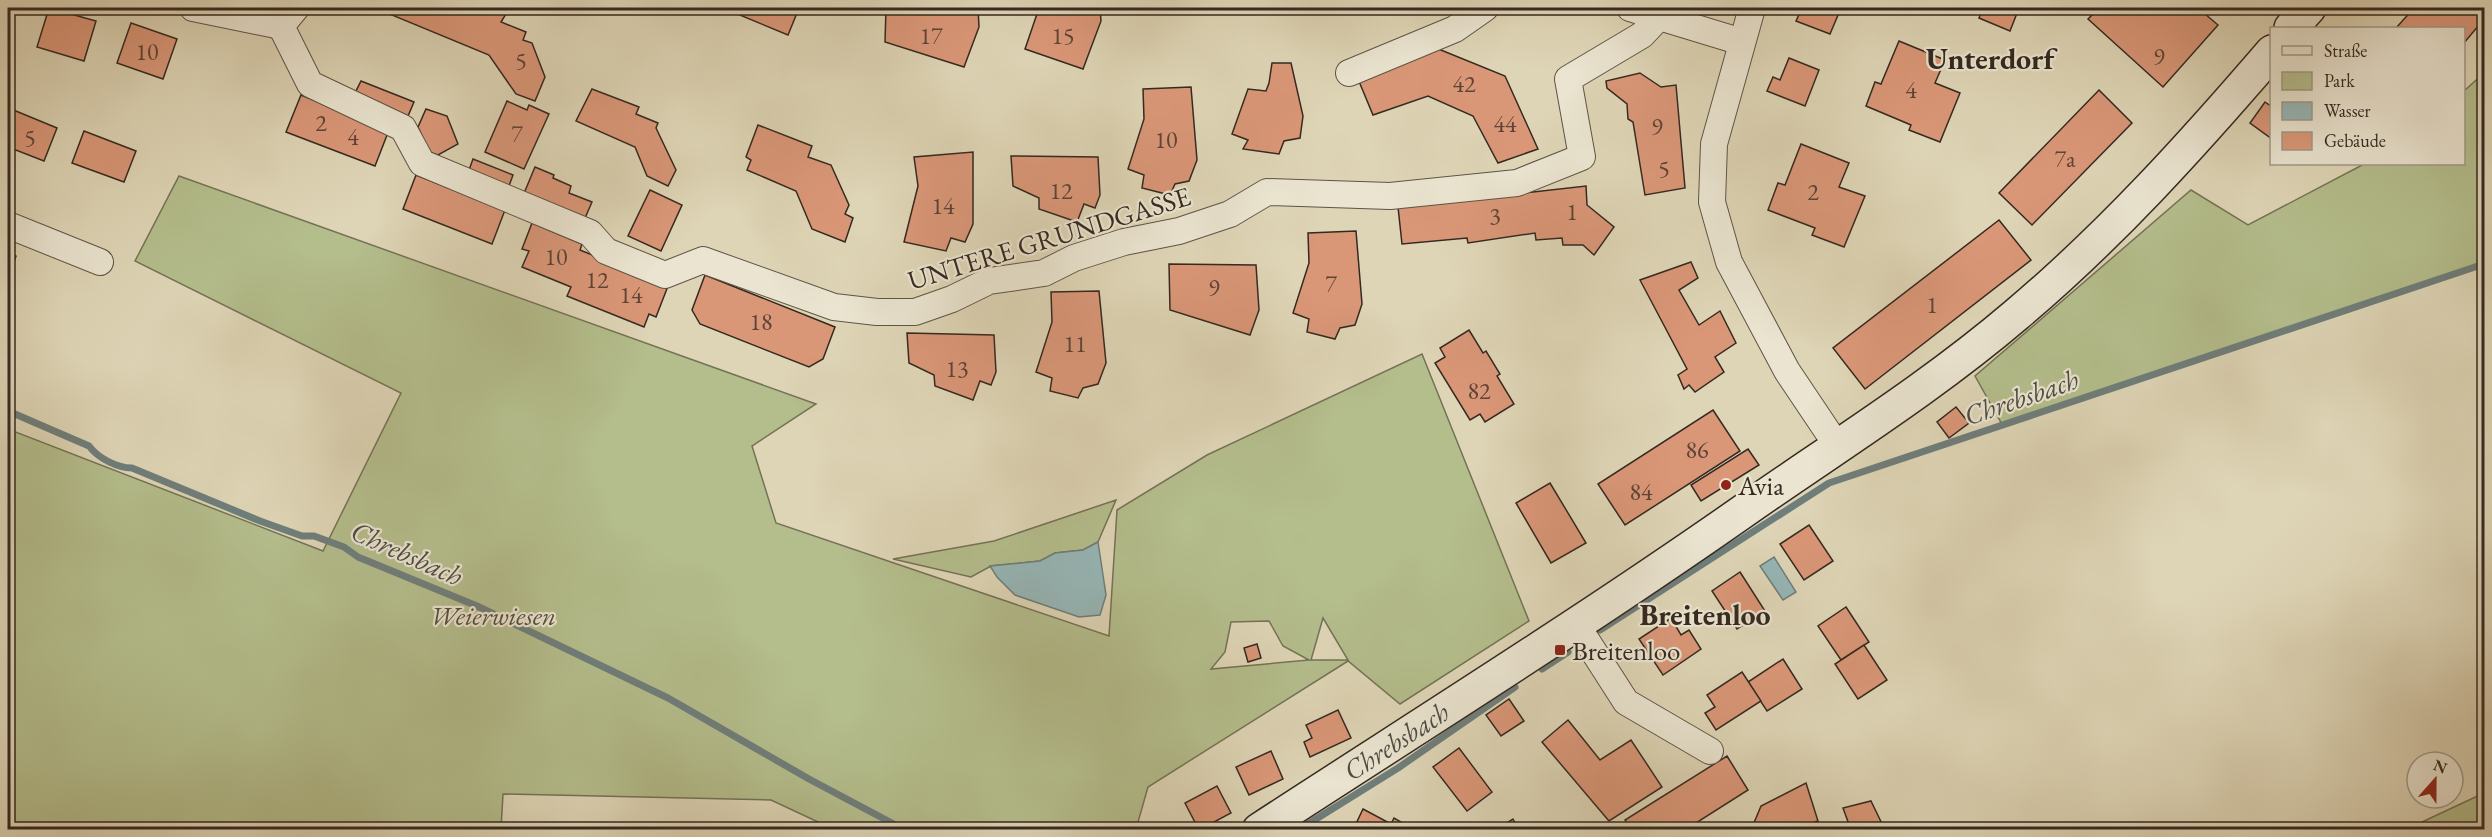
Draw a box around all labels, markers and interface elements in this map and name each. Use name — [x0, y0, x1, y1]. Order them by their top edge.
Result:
house number: 17 — [919, 20, 943, 51]
house number: 15 — [1051, 20, 1075, 51]
legend — [2270, 27, 2465, 165]
house number: 10 — [135, 36, 159, 67]
district label: Unterdorf — [1926, 39, 2059, 78]
text: Straße — [2324, 39, 2367, 62]
house number: 9 — [2153, 41, 2165, 72]
house number: 5 — [515, 45, 527, 76]
house number: 42 — [1452, 68, 1476, 99]
text: Park — [2324, 69, 2355, 92]
house number: 4 — [1905, 74, 1917, 105]
text: Wasser — [2324, 99, 2371, 122]
house number: 2 — [315, 107, 327, 138]
house number: 44 — [1493, 108, 1517, 139]
house number: 9 — [1651, 111, 1663, 142]
house number: 7 — [511, 118, 523, 149]
house number: 4 — [347, 121, 359, 152]
house number: 5 — [24, 122, 36, 153]
house number: 10 — [1154, 124, 1178, 155]
text: Gebäude — [2324, 129, 2386, 152]
house number: 7a — [2054, 143, 2076, 174]
house number: 5 — [1658, 153, 1670, 184]
house number: 12 — [1049, 175, 1073, 206]
house number: 2 — [1807, 176, 1819, 207]
street label: UNTERE GRUNDGASSE — [903, 178, 1195, 298]
house number: 14 — [931, 190, 955, 221]
house number: 1 — [1566, 196, 1578, 227]
house number: 3 — [1489, 200, 1501, 231]
house number: 10 — [544, 241, 568, 272]
house number: 12 — [585, 264, 609, 295]
house number: 7 — [1325, 268, 1337, 299]
house number: 9 — [1208, 272, 1220, 303]
house number: 14 — [619, 279, 643, 310]
house number: 1 — [1926, 289, 1938, 320]
house number: 18 — [749, 306, 773, 337]
house number: 11 — [1063, 328, 1087, 359]
house number: 13 — [945, 353, 969, 384]
water label: Chrebsbach — [1959, 361, 2083, 433]
house number: 82 — [1467, 375, 1491, 406]
house number: 86 — [1685, 434, 1709, 465]
place label: Avia — [1737, 468, 1784, 503]
house number: 84 — [1629, 476, 1653, 507]
marker: Avia — [1719, 478, 1733, 492]
water label: Chrebsbach — [345, 512, 469, 594]
district label: Breitenloo — [1639, 595, 1771, 634]
park label: Weierwiesen — [430, 598, 556, 633]
place label: Breitenloo — [1572, 633, 1681, 668]
marker: Breitenloo — [1553, 643, 1567, 657]
water label: Chrebsbach — [1336, 693, 1456, 788]
north arrow — [2405, 750, 2465, 810]
text: N — [2430, 754, 2450, 779]

